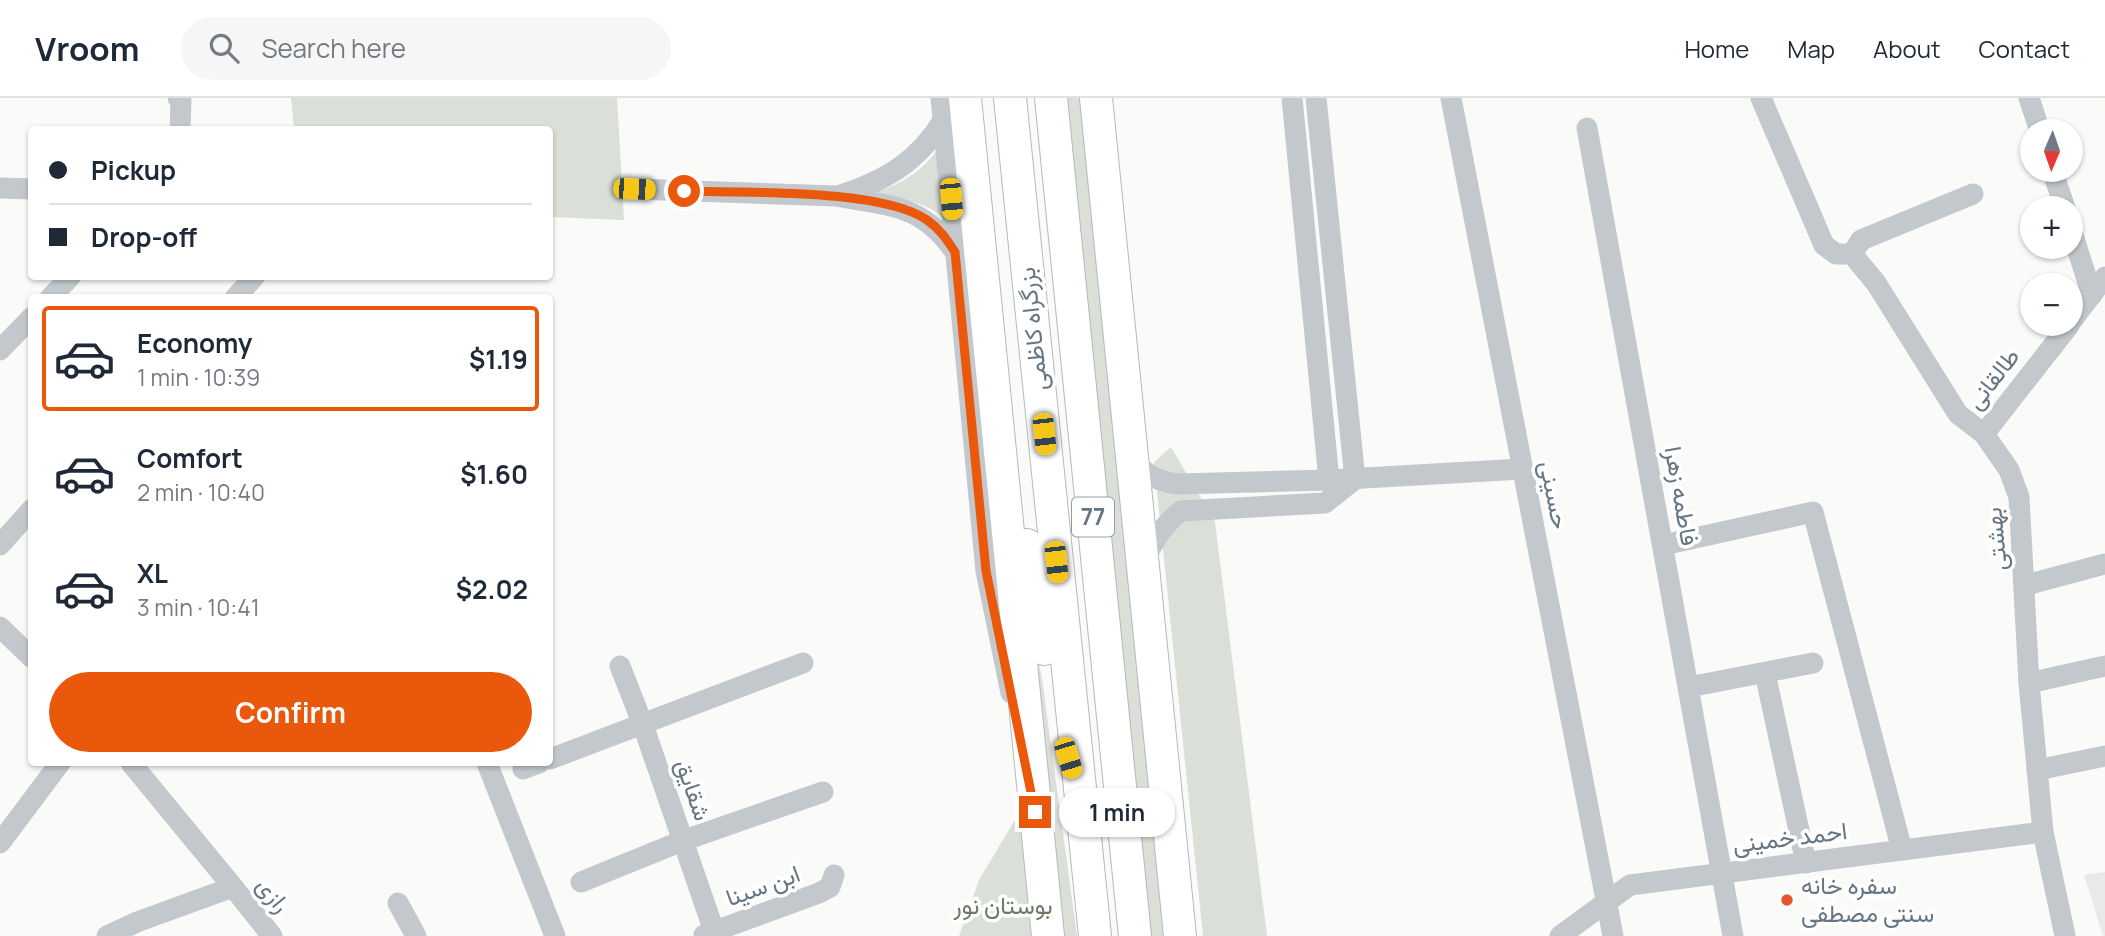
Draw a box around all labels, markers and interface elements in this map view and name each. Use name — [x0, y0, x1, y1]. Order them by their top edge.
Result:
search box — [181, 17, 671, 80]
text: Vroom — [35, 26, 139, 71]
icon: search — [205, 29, 243, 67]
text: Search here — [261, 30, 406, 66]
text: Home — [1684, 32, 1749, 65]
text: Map — [1787, 32, 1835, 65]
text: About — [1873, 32, 1941, 65]
text: Contact — [1979, 32, 2070, 65]
north arrow — [2020, 119, 2082, 182]
map controls — [2020, 119, 2083, 336]
text: Pickup — [91, 152, 176, 188]
route start — [668, 175, 700, 207]
car — [939, 177, 964, 221]
car — [613, 178, 656, 200]
button: + — [2020, 196, 2083, 259]
text: Drop-off — [91, 219, 197, 255]
street label: بزرگراه کاظمی — [1009, 266, 1054, 393]
button: − — [2020, 273, 2083, 336]
text: Economy — [137, 325, 252, 361]
icon: car — [53, 327, 116, 390]
text: $1.19 — [469, 341, 528, 377]
street label: طالقانی — [1957, 341, 2026, 416]
text: 1 min · 10:39 — [137, 361, 260, 393]
car — [1032, 412, 1057, 456]
text: Comfort — [137, 440, 243, 476]
icon: car — [53, 442, 116, 505]
street label: فاطمه زهرا — [1658, 444, 1707, 548]
text: $1.60 — [460, 456, 528, 492]
street label: حسینی — [1533, 458, 1578, 532]
text: 2 min · 10:40 — [137, 476, 265, 508]
road number: 77 — [1072, 498, 1114, 536]
street label: بهشتی — [1975, 506, 2014, 572]
car — [1044, 540, 1069, 584]
text: XL — [137, 555, 168, 591]
icon: car — [53, 557, 116, 620]
text: $2.02 — [456, 571, 528, 607]
text: 3 min · 10:41 — [137, 591, 260, 623]
button: Confirm — [49, 672, 532, 752]
car — [1052, 735, 1085, 781]
street label: شقایق — [669, 754, 720, 825]
callout: 1 min — [1060, 788, 1175, 836]
route end — [1019, 796, 1051, 828]
text: 1 min — [1089, 796, 1145, 828]
street label: احمد خمینی — [1731, 813, 1849, 860]
street label: ابن سینا — [721, 856, 804, 913]
place label: سفره خانه سنتی مصطفی — [1801, 868, 1934, 929]
street label: رازی — [250, 869, 299, 919]
park label: بوستان نور — [953, 888, 1052, 921]
marker: سفره خانه سنتی مصطفی — [1779, 892, 1795, 908]

